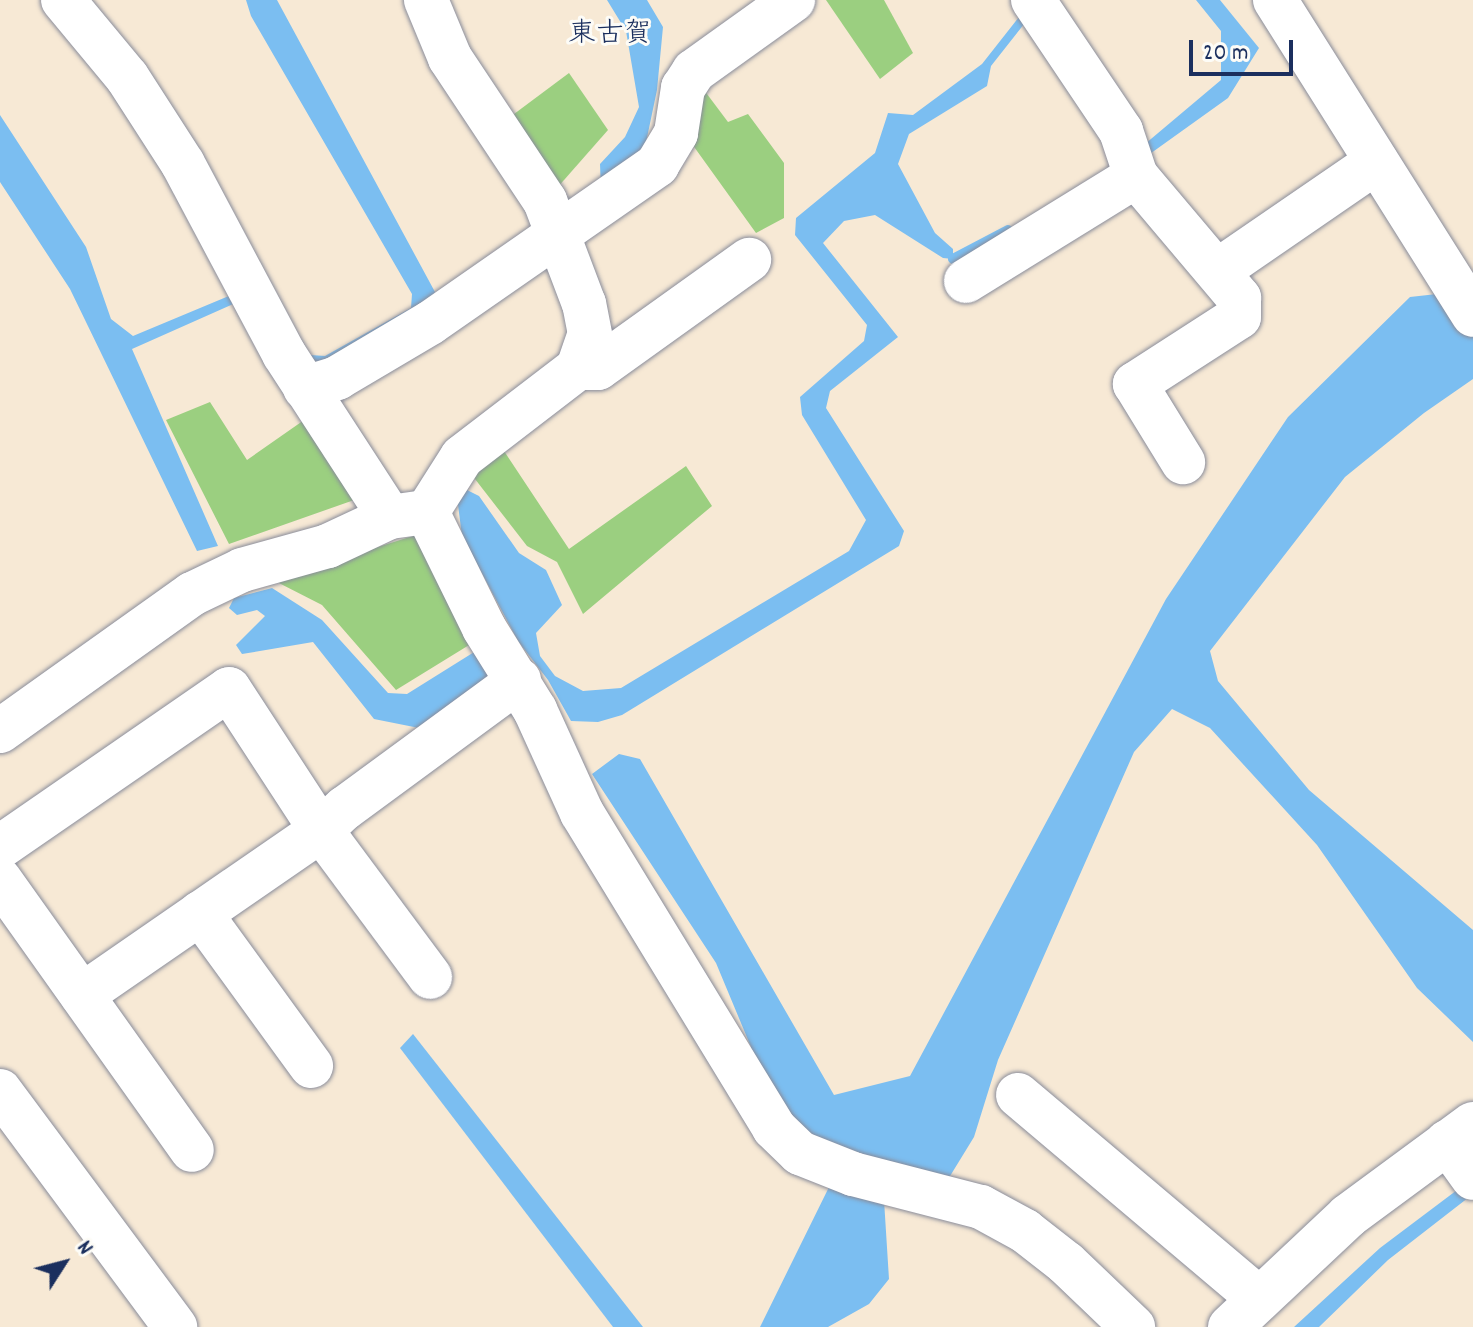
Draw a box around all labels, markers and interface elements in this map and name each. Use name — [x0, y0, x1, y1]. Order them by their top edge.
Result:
district label: 東古賀 — [568, 19, 652, 53]
scale bar — [1193, 24, 1297, 74]
text: 20 m — [1203, 37, 1249, 71]
north arrow — [24, 1223, 104, 1303]
text: N — [68, 1235, 100, 1262]

